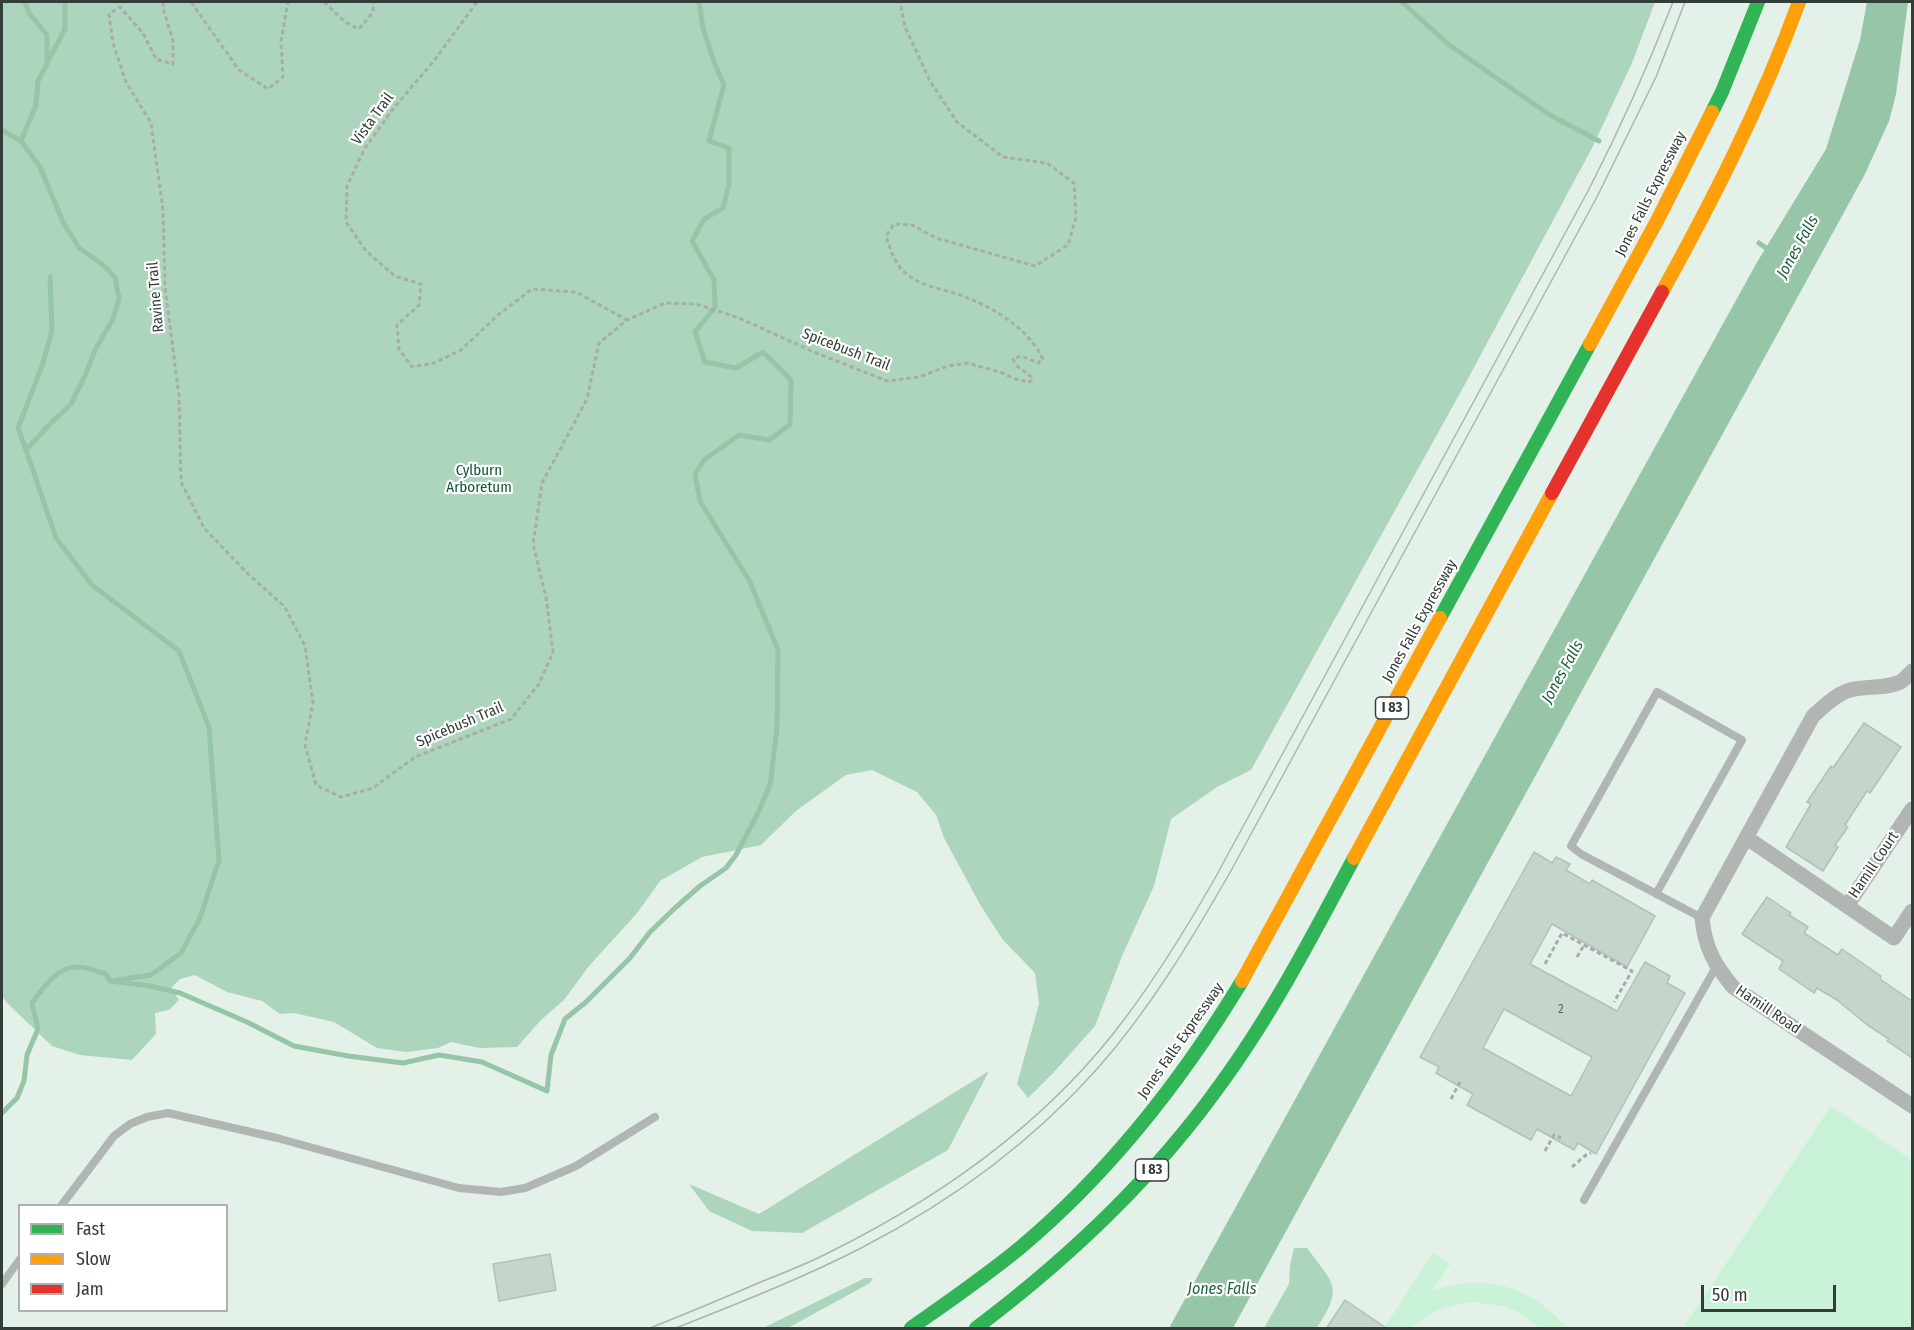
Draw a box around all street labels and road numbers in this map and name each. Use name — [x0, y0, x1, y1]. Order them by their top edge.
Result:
street label: Vista Trail — [348, 90, 398, 148]
street label: Jones Falls Expressway — [1612, 129, 1690, 259]
street label: Ravine Trail — [144, 261, 168, 333]
street label: Spicebush Trail — [799, 325, 893, 375]
street label: Jones Falls Expressway — [1379, 556, 1461, 686]
road number: I 83 — [1376, 697, 1408, 719]
street label: Spicebush Trail — [414, 699, 506, 751]
street label: Hamill Court — [1845, 828, 1903, 902]
street label: Jones Falls Expressway — [1134, 979, 1228, 1103]
street label: Hamill Road — [1732, 982, 1804, 1038]
road number: I 83 — [1136, 1159, 1168, 1181]

